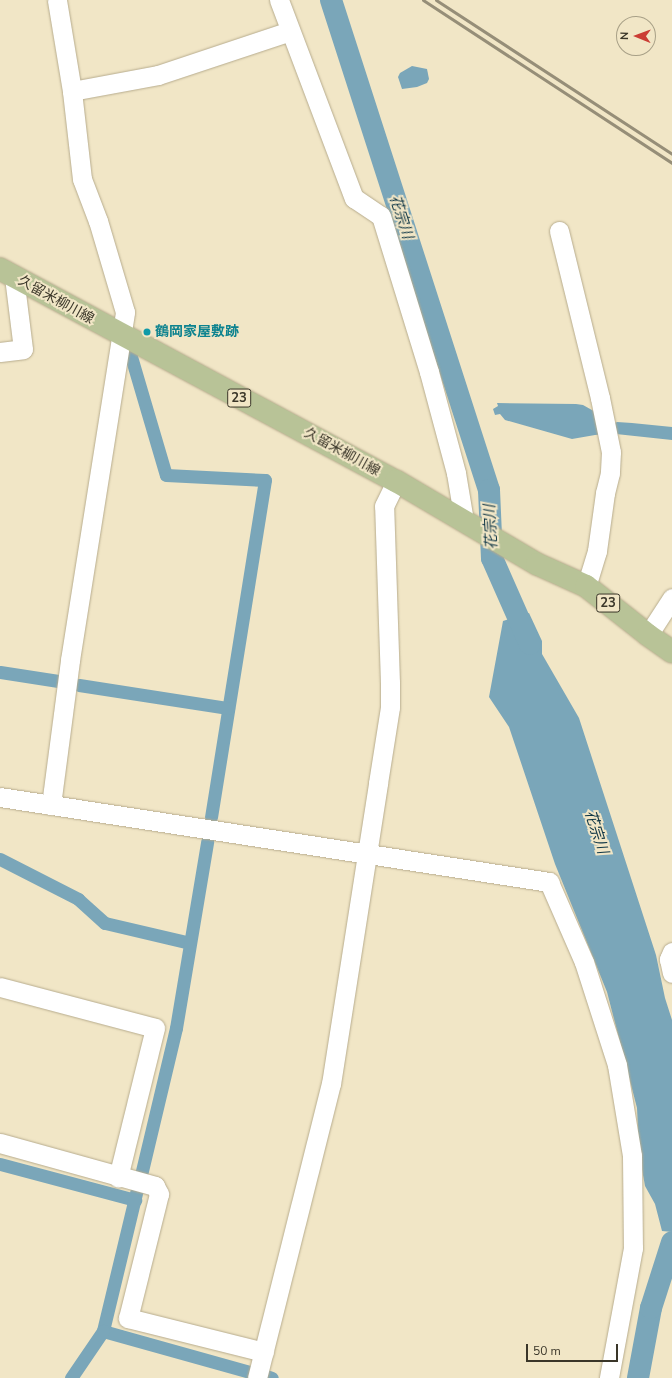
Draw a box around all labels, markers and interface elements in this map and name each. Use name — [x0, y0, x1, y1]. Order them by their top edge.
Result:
north arrow — [616, 16, 656, 56]
text: N — [617, 32, 632, 40]
water label: 花宗川 — [385, 193, 417, 241]
street label: 久留米柳川線 — [15, 272, 97, 328]
place label: 鶴岡家屋敷跡 — [155, 324, 239, 340]
marker: 鶴岡家屋敷跡 — [142, 327, 152, 337]
road number: 23 — [227, 387, 251, 409]
street label: 久留米柳川線 — [301, 424, 383, 480]
water label: 花宗川 — [481, 504, 501, 550]
road number: 23 — [596, 592, 620, 614]
water label: 花宗川 — [580, 808, 612, 856]
scale bar — [528, 1336, 620, 1362]
text: 50 m — [533, 1343, 561, 1359]

